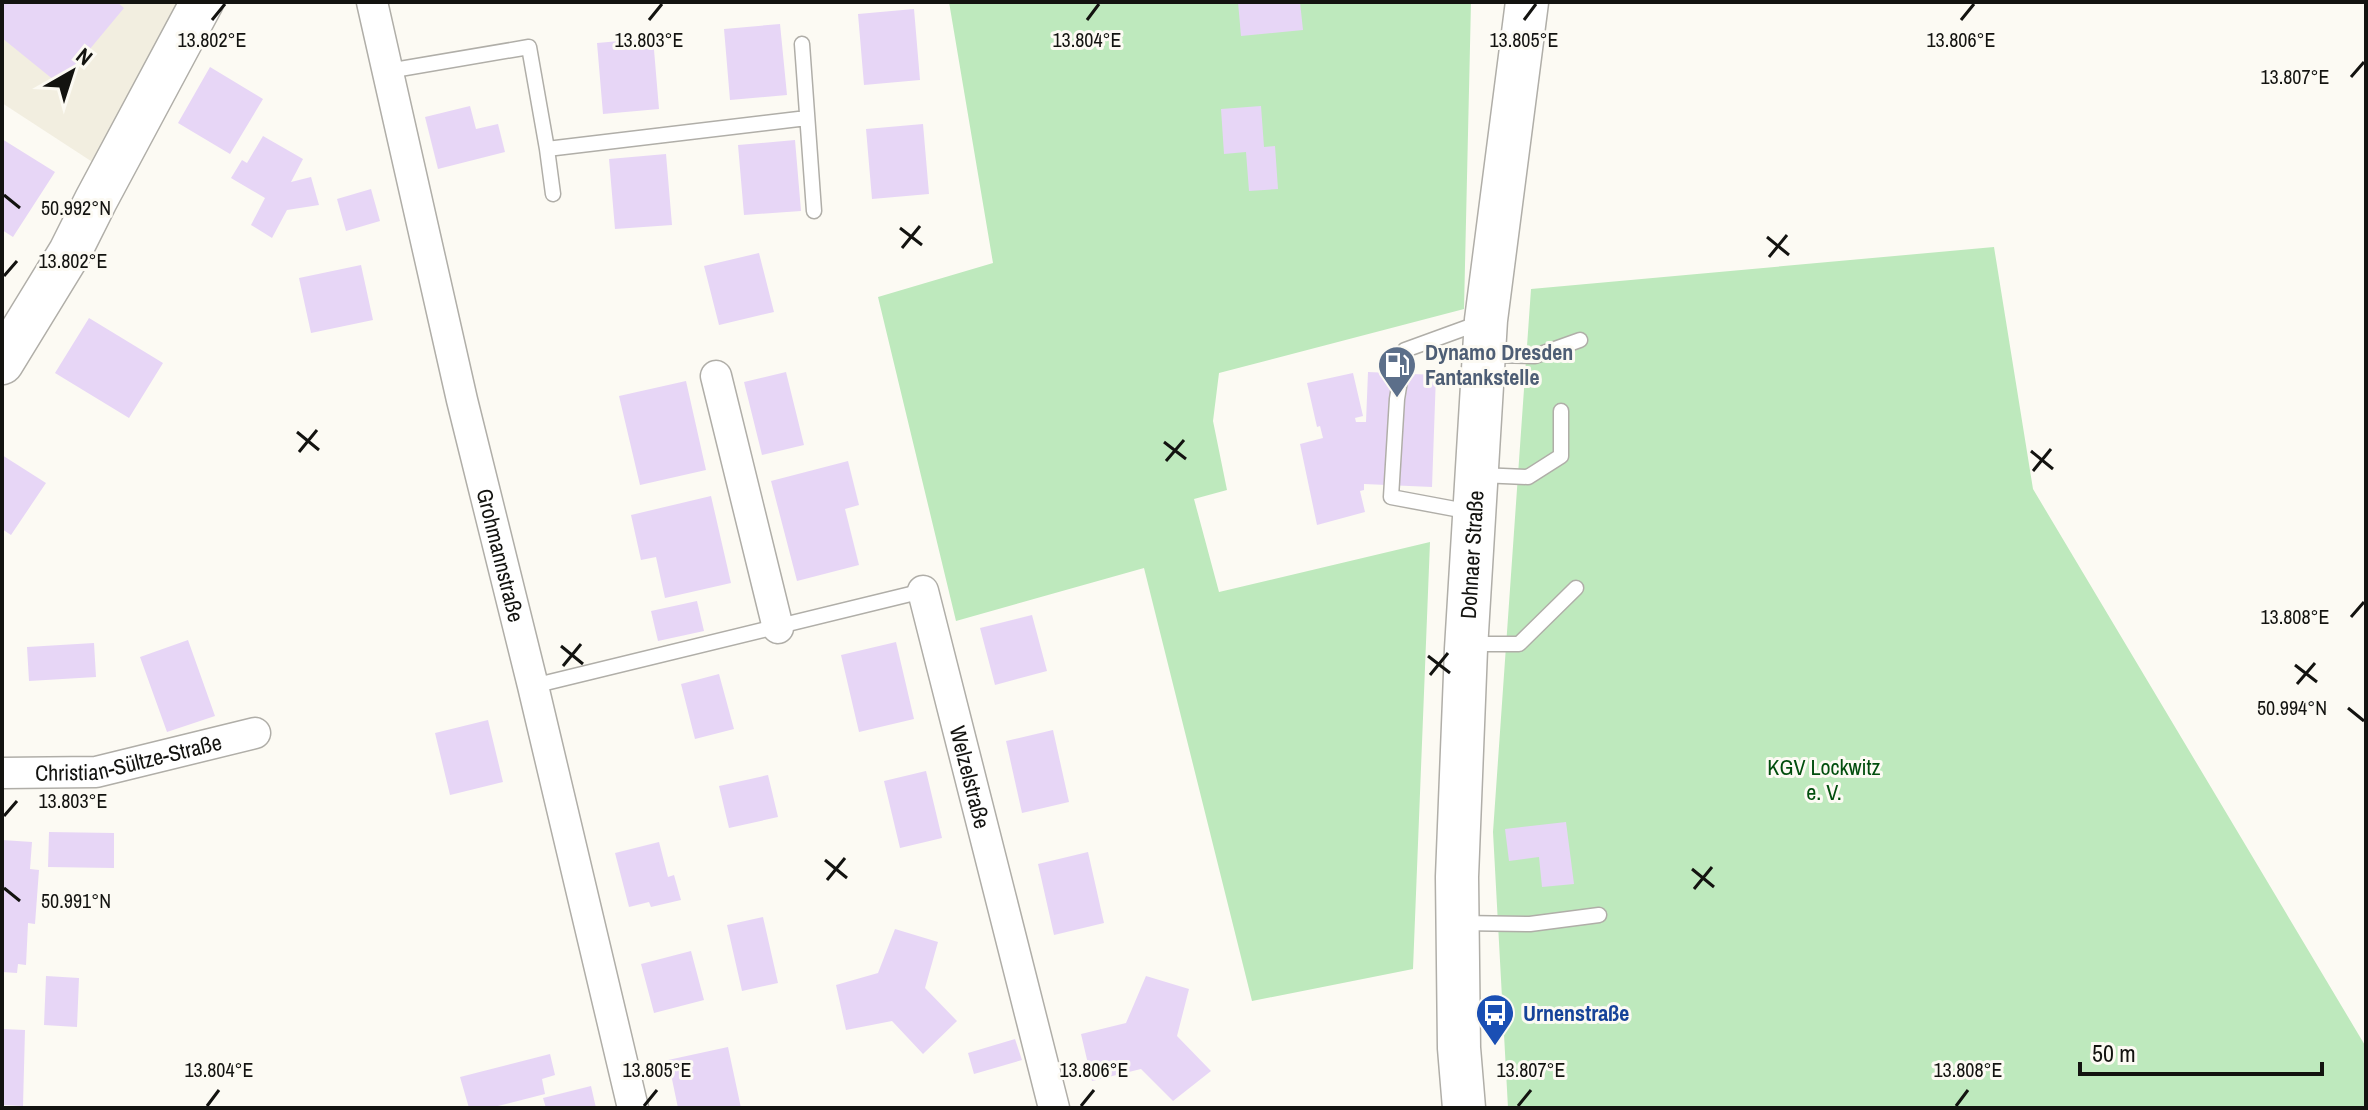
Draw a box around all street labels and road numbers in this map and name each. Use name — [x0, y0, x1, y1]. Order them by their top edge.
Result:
street label: Grohmannstraße — [470, 485, 532, 625]
street label: Dohnaer Straße — [1453, 490, 1491, 620]
street label: Welzelstraße — [943, 722, 998, 832]
street label: Christian-Sültze-Straße — [35, 727, 225, 788]

